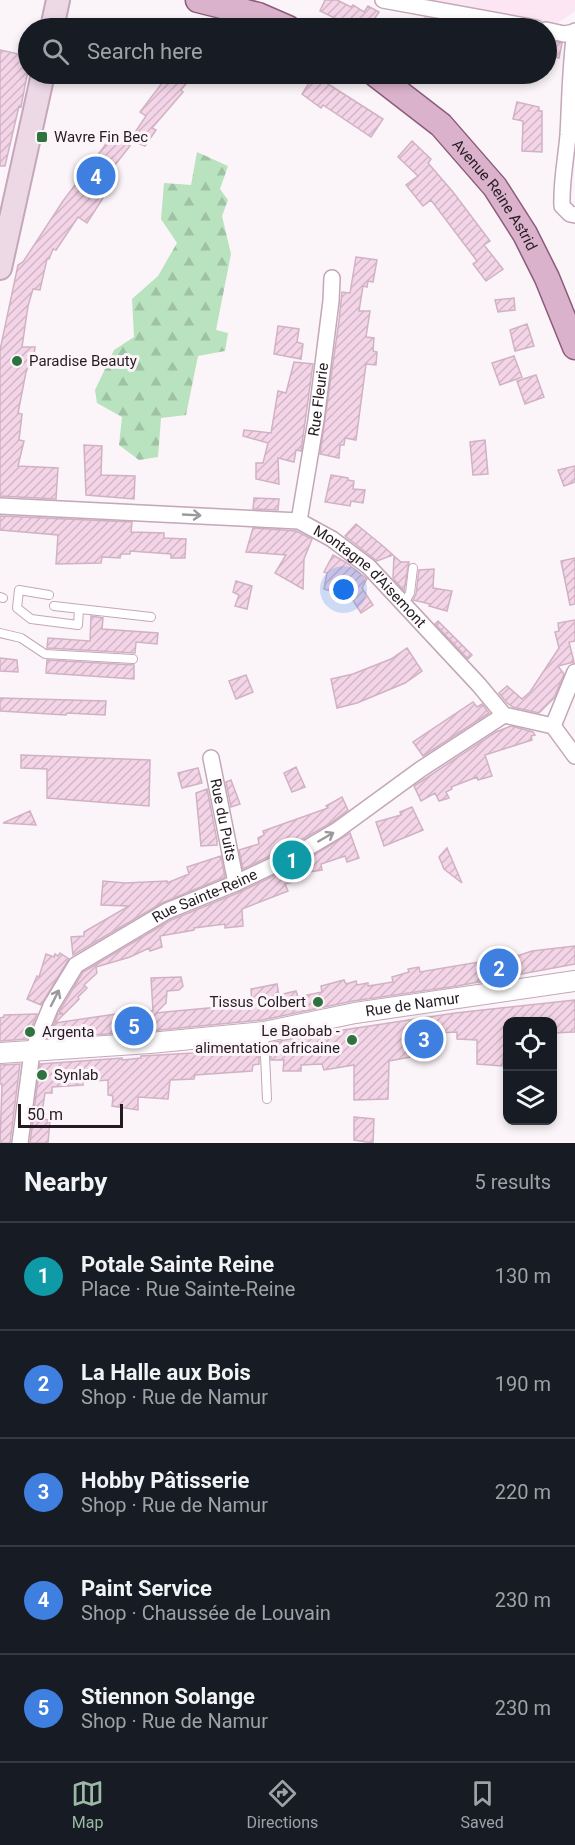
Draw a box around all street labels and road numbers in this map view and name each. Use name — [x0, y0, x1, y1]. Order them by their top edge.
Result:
street label: Avenue Reine Astrid — [449, 136, 541, 254]
street label: Rue Fleurie — [304, 362, 332, 438]
street label: Montagne d'Aisemont — [310, 522, 430, 631]
street label: Rue du Puits — [206, 777, 240, 863]
street label: Rue Sainte-Reine — [149, 865, 260, 927]
street label: Rue de Namur — [364, 989, 461, 1020]

